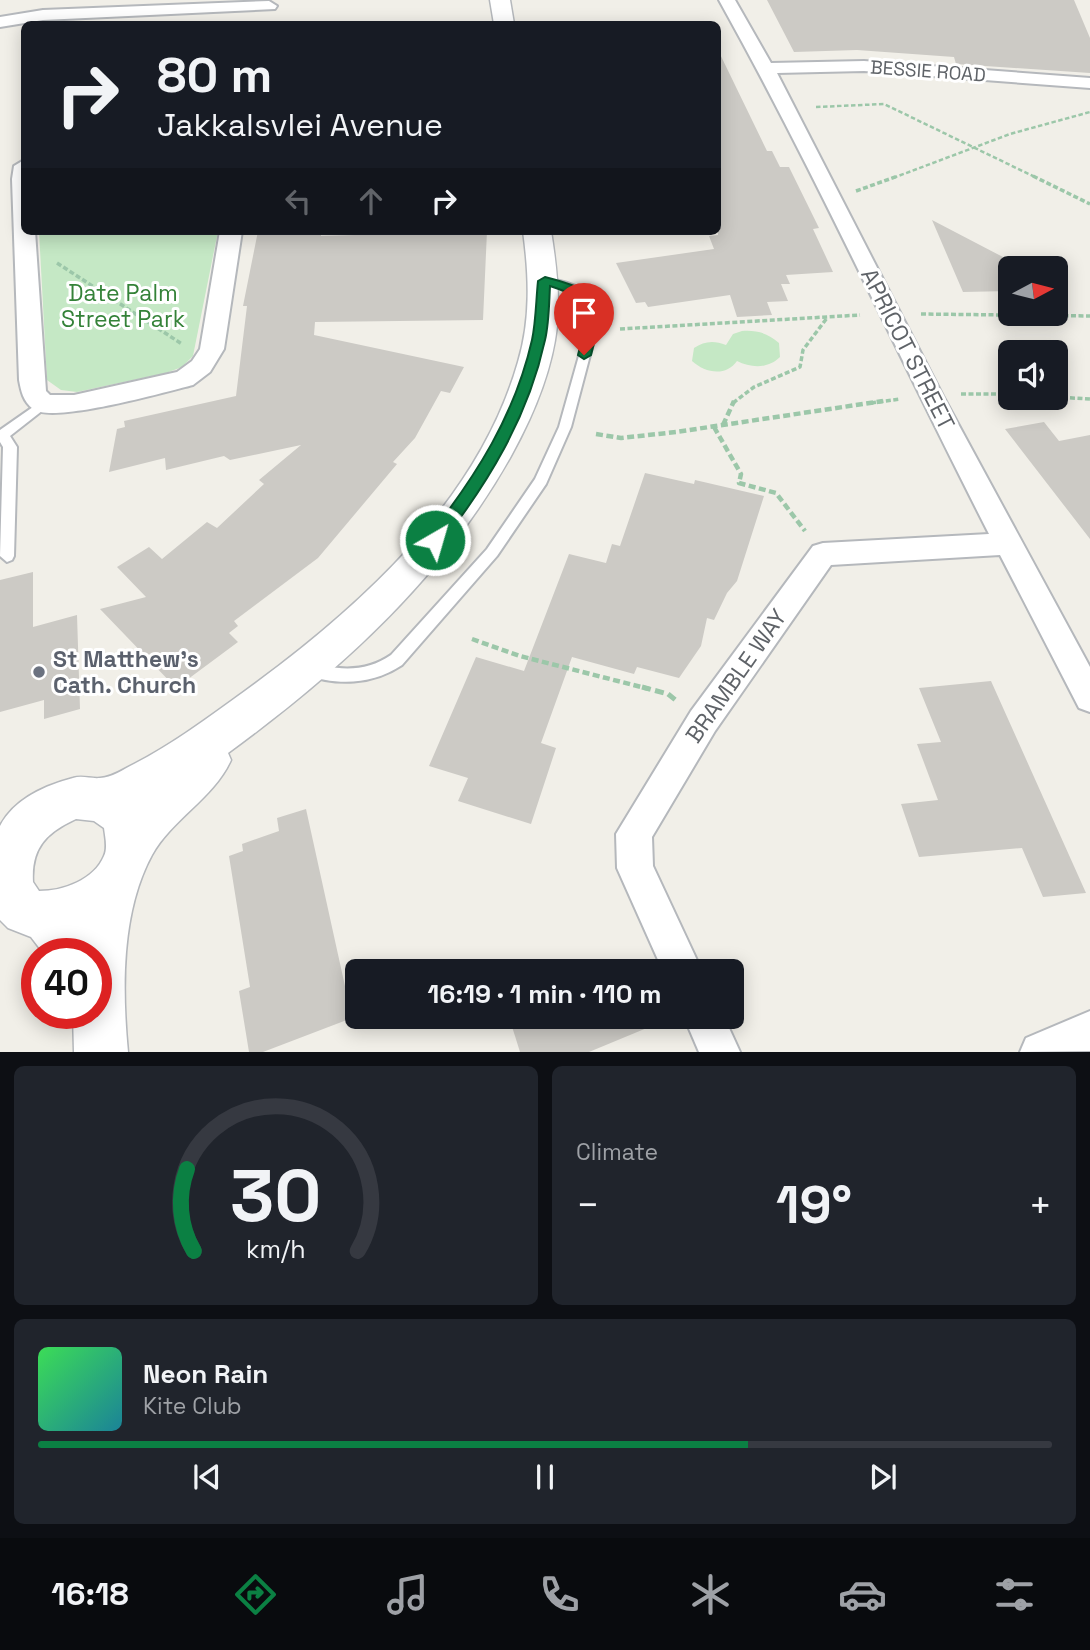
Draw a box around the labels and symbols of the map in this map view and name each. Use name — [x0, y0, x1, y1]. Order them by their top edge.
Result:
street label: BESSIE ROAD — [869, 54, 987, 88]
north arrow — [998, 256, 1068, 326]
street label: APRICOT STREET — [854, 263, 962, 435]
park label: Date Palm Street Park — [61, 278, 185, 334]
pin — [554, 283, 614, 355]
position arrow — [398, 503, 472, 577]
street label: BRAMBLE WAY — [679, 603, 793, 749]
place label: St Matthew's Cath. Church — [53, 644, 199, 700]
marker: St Matthew's Cath. Church — [31, 664, 47, 680]
speed limit sign: 40 — [21, 938, 112, 1029]

